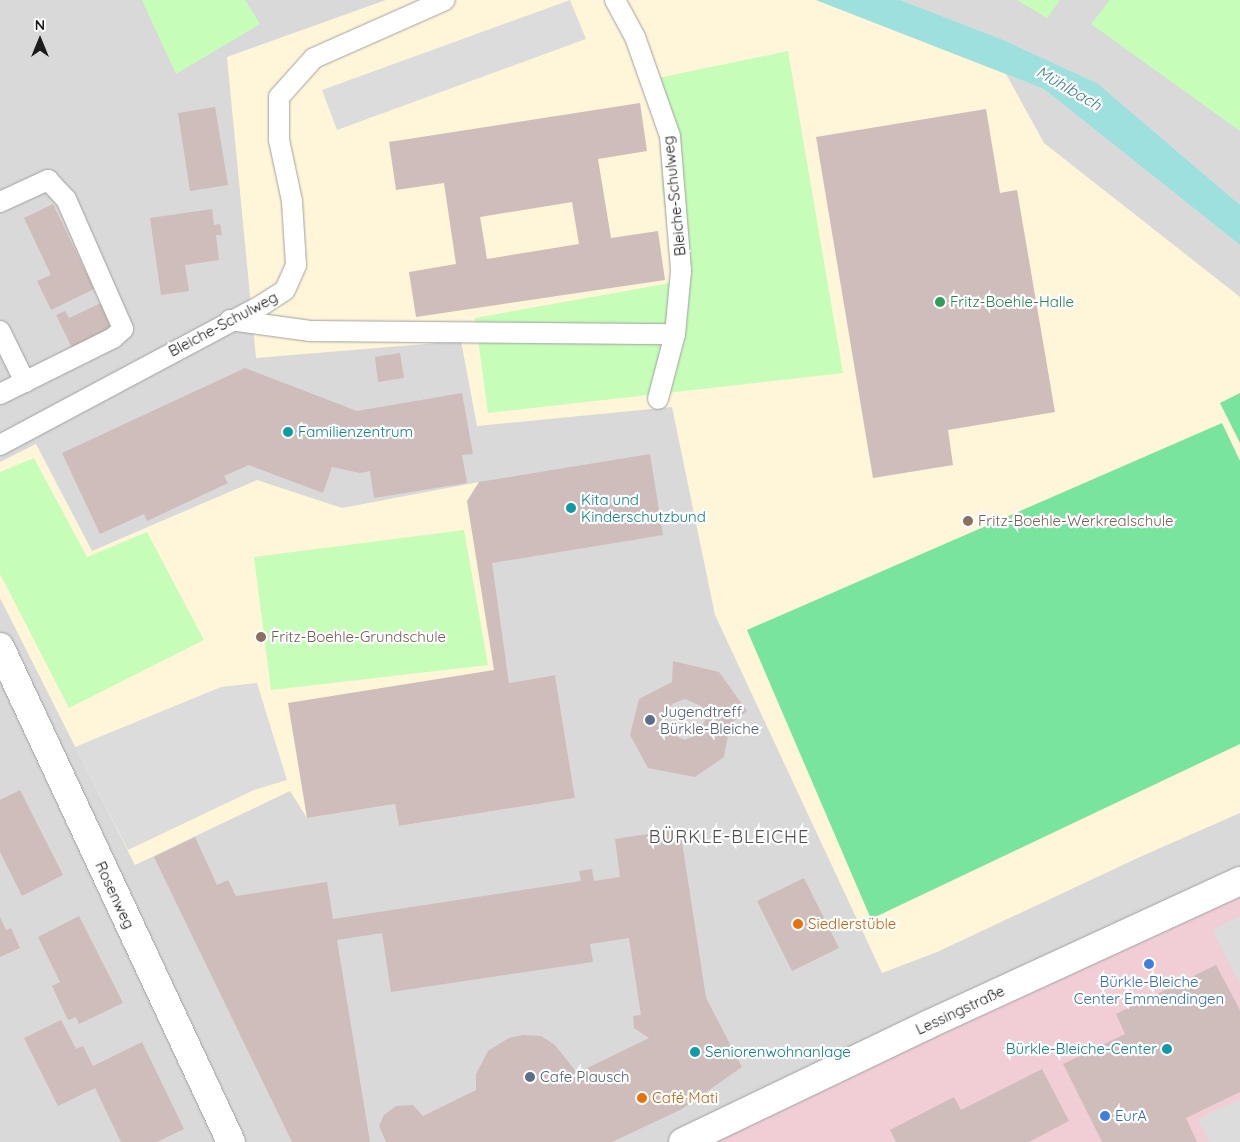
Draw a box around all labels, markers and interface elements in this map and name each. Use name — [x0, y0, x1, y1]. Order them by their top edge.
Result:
north arrow — [15, 15, 65, 65]
text: N — [35, 16, 45, 34]
water label: Mühlbach — [1033, 62, 1105, 114]
street label: Bleiche-Schulweg — [659, 135, 689, 257]
street label: Bleiche-Schulweg — [165, 288, 281, 360]
place label: Fritz-Boehle-Halle — [950, 293, 1074, 311]
marker: Fritz-Boehle-Halle — [934, 296, 946, 308]
place label: Familienzentrum — [298, 423, 413, 441]
marker: Familienzentrum — [282, 426, 294, 438]
place label: Kita und Kinderschutzbund — [581, 490, 706, 525]
marker: Kita und Kinderschutzbund — [565, 502, 577, 514]
place label: Fritz-Boehle-Werkrealschule — [978, 512, 1174, 530]
marker: Fritz-Boehle-Werkrealschule — [962, 515, 974, 527]
place label: Fritz-Boehle-Grundschule — [271, 628, 446, 646]
marker: Fritz-Boehle-Grundschule — [255, 631, 267, 643]
place label: Jugendtreff Bürkle-Bleiche — [660, 702, 759, 737]
marker: Jugendtreff Bürkle-Bleiche — [644, 714, 656, 726]
district label: BÜRKLE-BLEICHE — [647, 826, 811, 848]
street label: Rosenweg — [92, 858, 138, 932]
place label: Siedlerstüble — [808, 915, 896, 933]
marker: Siedlerstüble — [792, 918, 804, 930]
marker: Bürkle-Bleiche Center Emmendingen — [1143, 958, 1155, 970]
place label: Bürkle-Bleiche Center Emmendingen — [1074, 972, 1224, 1007]
street label: Lessingstraße — [913, 982, 1007, 1038]
place label: Bürkle-Bleiche-Center — [1006, 1040, 1157, 1058]
place label: Seniorenwohnanlage — [705, 1043, 851, 1061]
marker: Bürkle-Bleiche-Center — [1161, 1043, 1173, 1055]
marker: Seniorenwohnanlage — [689, 1046, 701, 1058]
place label: Cafe Plausch — [540, 1068, 629, 1086]
marker: Cafe Plausch — [524, 1071, 536, 1083]
place label: Café Mati — [652, 1089, 718, 1107]
marker: Café Mati — [636, 1092, 648, 1104]
place label: EurA — [1115, 1107, 1147, 1125]
marker: EurA — [1099, 1110, 1111, 1122]

